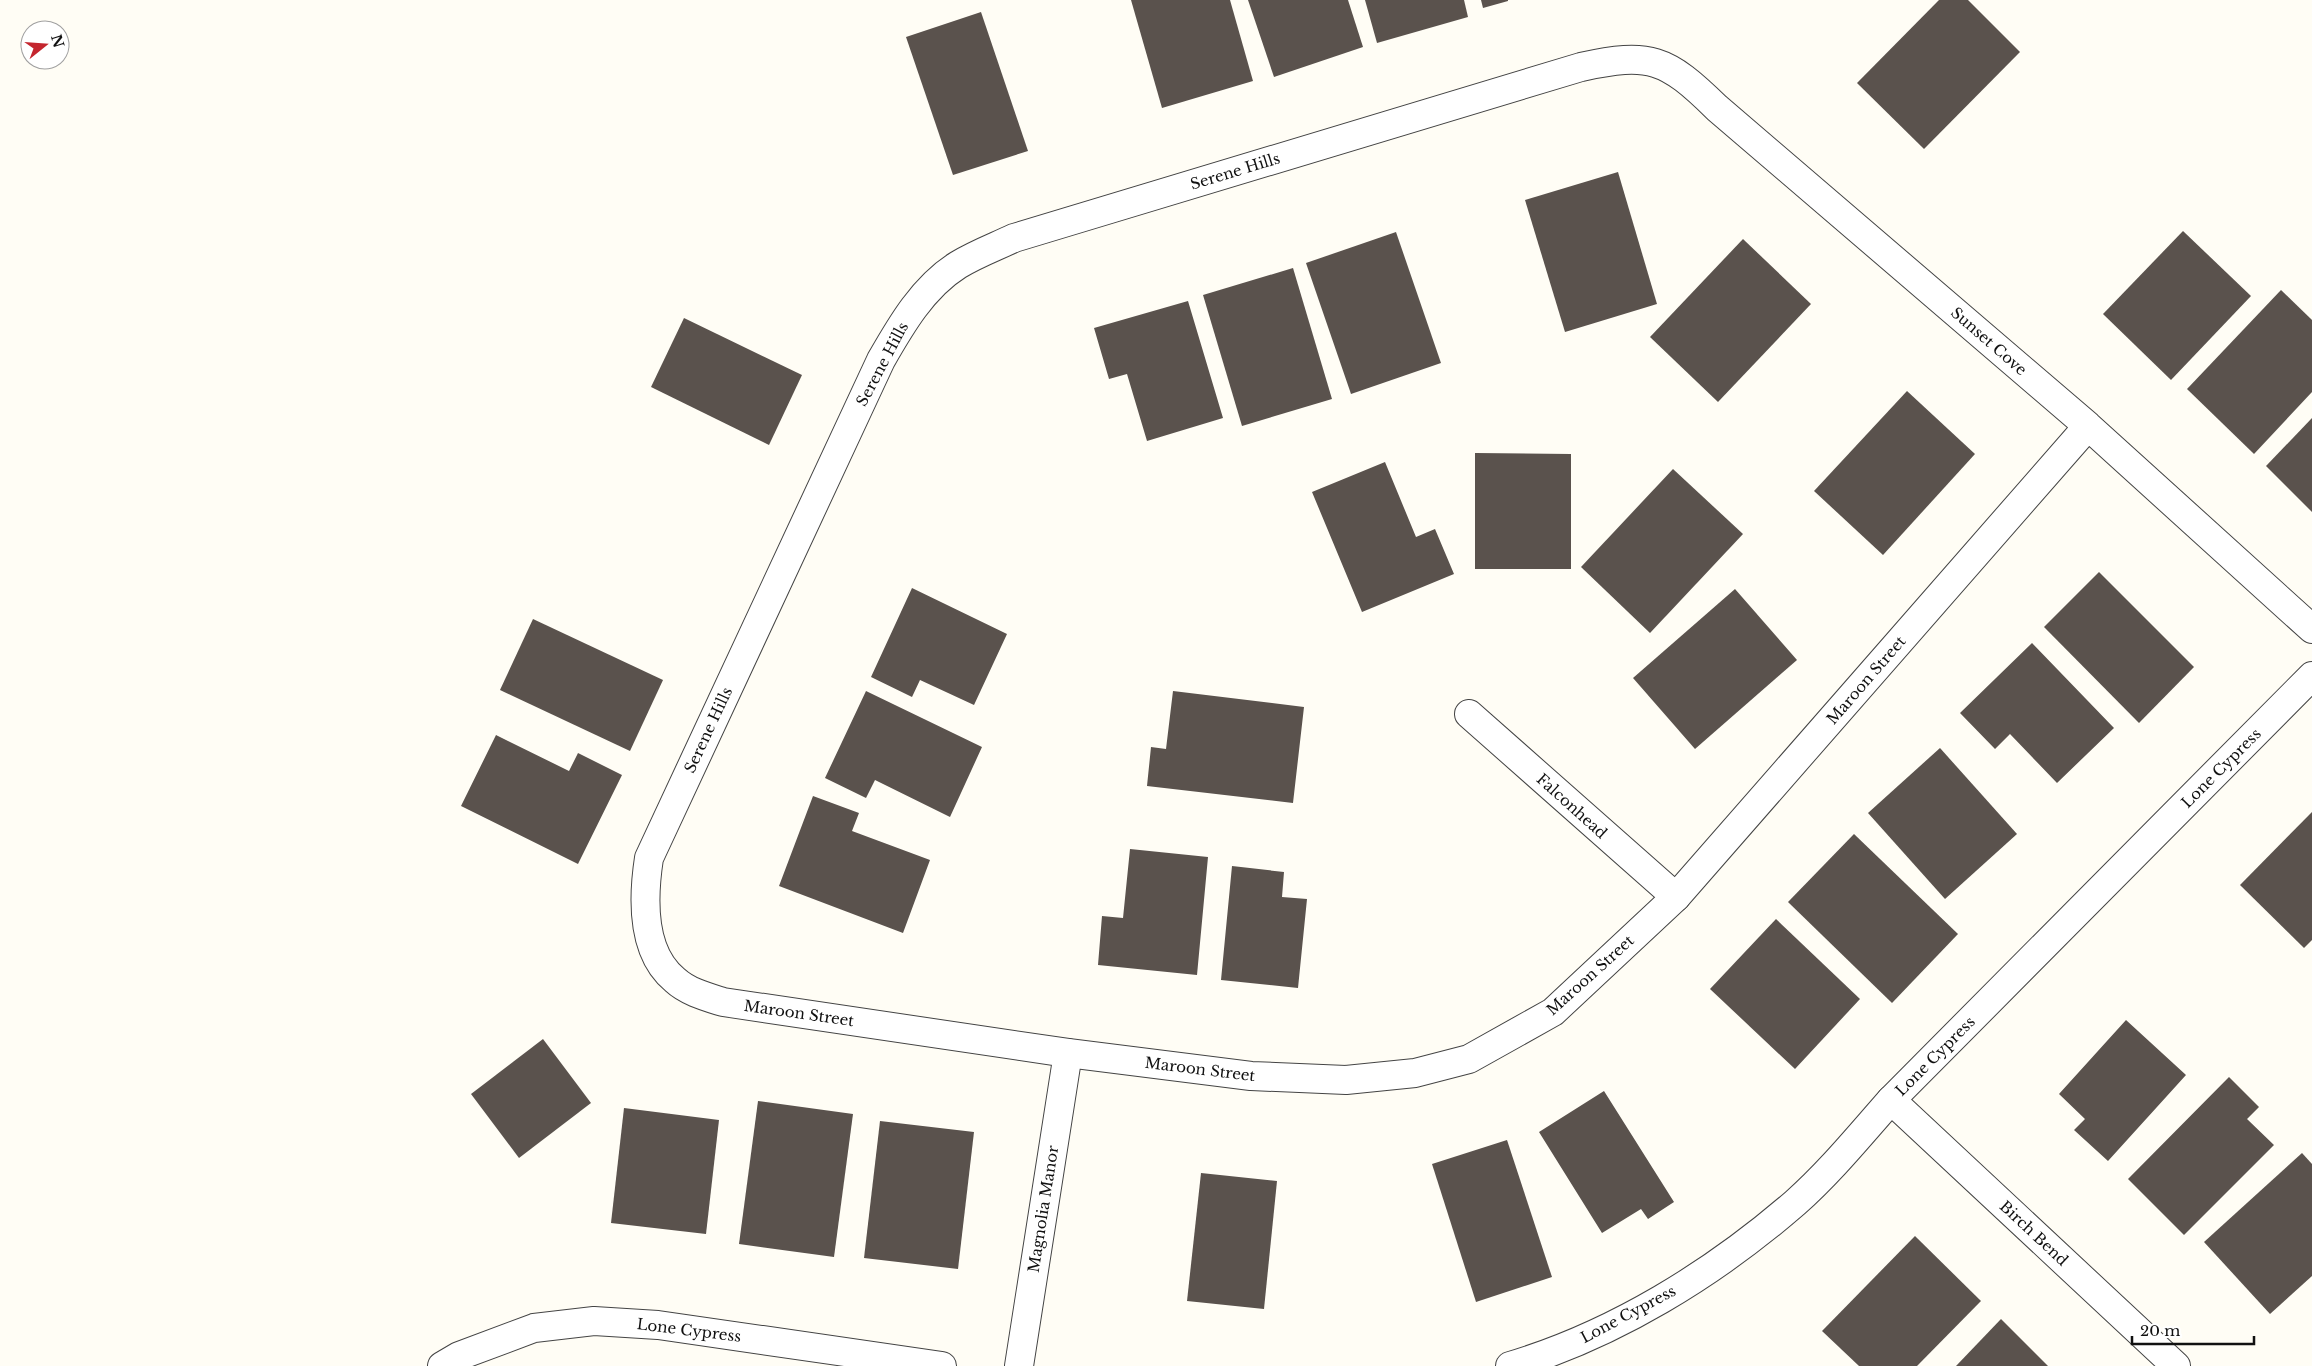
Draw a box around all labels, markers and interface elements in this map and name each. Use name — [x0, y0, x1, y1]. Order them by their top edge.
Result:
north arrow — [20, 20, 70, 70]
text: N — [47, 32, 68, 50]
street label: Serene Hills — [1188, 148, 1282, 194]
street label: Sunset Cove — [1947, 303, 2031, 379]
street label: Serene Hills — [852, 318, 912, 409]
street label: Maroon Street — [1822, 632, 1910, 728]
street label: Serene Hills — [680, 684, 736, 776]
street label: Lone Cypress — [2177, 724, 2265, 812]
street label: Falconhead — [1533, 769, 1611, 843]
street label: Maroon Street — [1542, 931, 1638, 1019]
street label: Maroon Street — [743, 996, 856, 1030]
street label: Lone Cypress — [1891, 1012, 1979, 1100]
street label: Maroon Street — [1144, 1053, 1257, 1085]
street label: Magnolia Manor — [1024, 1143, 1063, 1274]
street label: Birch Bend — [1996, 1196, 2072, 1270]
street label: Lone Cypress — [1577, 1281, 1679, 1347]
street label: Lone Cypress — [636, 1314, 742, 1346]
scale bar — [2132, 1314, 2254, 1346]
text: 20 m — [2140, 1321, 2180, 1340]

